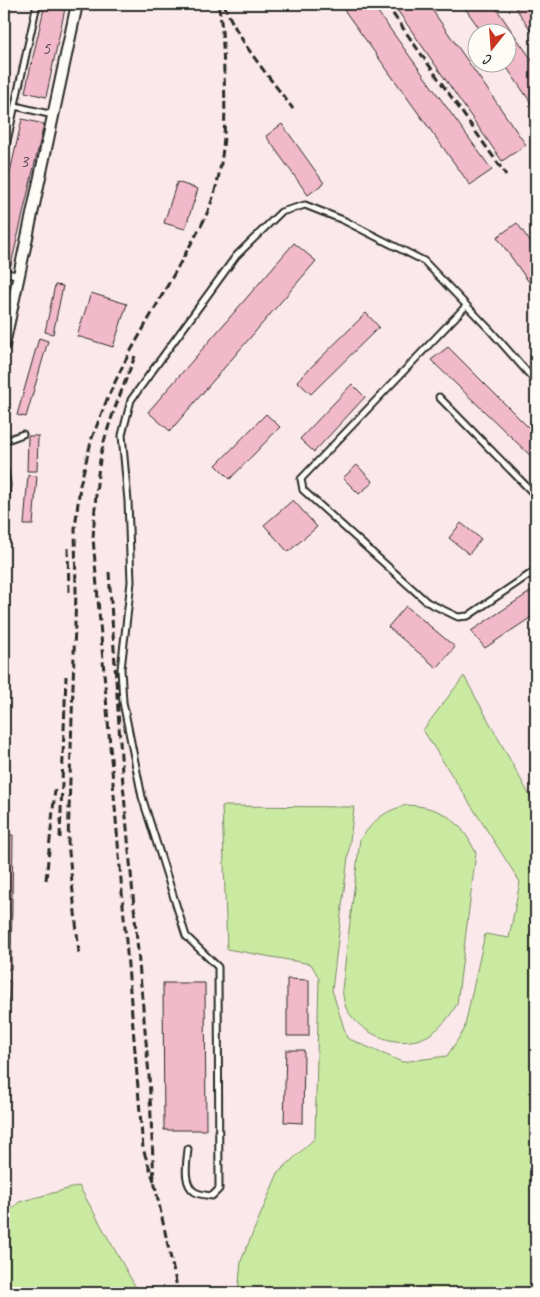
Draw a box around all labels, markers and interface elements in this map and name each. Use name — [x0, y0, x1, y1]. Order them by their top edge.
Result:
north arrow — [468, 22, 518, 72]
house number: 5 — [42, 36, 52, 60]
text: С — [481, 50, 494, 69]
house number: 3 — [20, 149, 30, 173]

